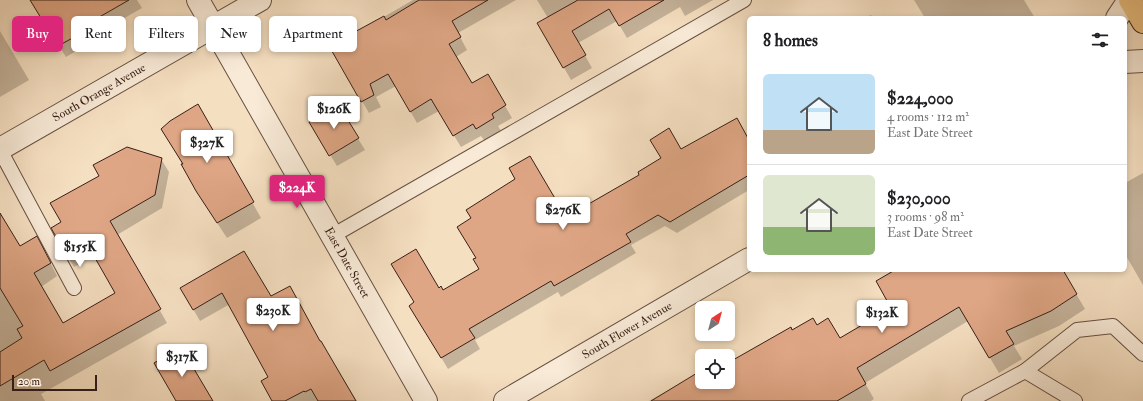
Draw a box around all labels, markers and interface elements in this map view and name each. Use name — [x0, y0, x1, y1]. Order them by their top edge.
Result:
chip: Buy — [12, 16, 63, 52]
chip: Rent — [71, 16, 126, 52]
chip: Filters — [134, 16, 198, 52]
chip: New — [206, 16, 261, 52]
chip: Apartment — [269, 16, 357, 52]
icon: filters — [1089, 29, 1111, 51]
text: 8 homes — [763, 30, 818, 51]
street label: South Orange Avenue — [50, 60, 148, 125]
text: $224,000 — [887, 88, 954, 109]
icon: home — [795, 90, 843, 138]
pin: $126K — [306, 96, 362, 130]
text: $126K — [317, 101, 351, 117]
text: 4 rooms · 112 m² — [887, 109, 969, 125]
text: East Date Street — [887, 125, 973, 141]
pin: $327K — [179, 130, 235, 164]
text: $327K — [190, 135, 224, 151]
pin: $224K — [269, 175, 325, 209]
text: $224K — [279, 180, 315, 196]
text: $230,000 — [887, 188, 951, 209]
icon: home — [795, 191, 843, 239]
pin: $276K — [535, 197, 591, 231]
text: $276K — [545, 202, 581, 218]
text: 3 rooms · 98 m² — [887, 209, 964, 225]
street label: East Date Street — [321, 224, 373, 301]
text: East Date Street — [887, 225, 973, 241]
pin: $155K — [52, 234, 108, 268]
text: $155K — [64, 239, 96, 255]
pin: $230K — [245, 298, 301, 332]
street label: South Flower Avenue — [579, 298, 675, 362]
pin: $132K — [854, 300, 910, 334]
north arrow — [695, 301, 735, 341]
map controls — [695, 301, 735, 389]
text: $230K — [256, 303, 290, 319]
text: $132K — [866, 305, 898, 321]
pin: $317K — [154, 344, 210, 378]
text: $317K — [166, 349, 198, 365]
button: locate — [695, 349, 735, 389]
scale bar — [12, 373, 97, 392]
text: 20 m — [18, 375, 40, 388]

